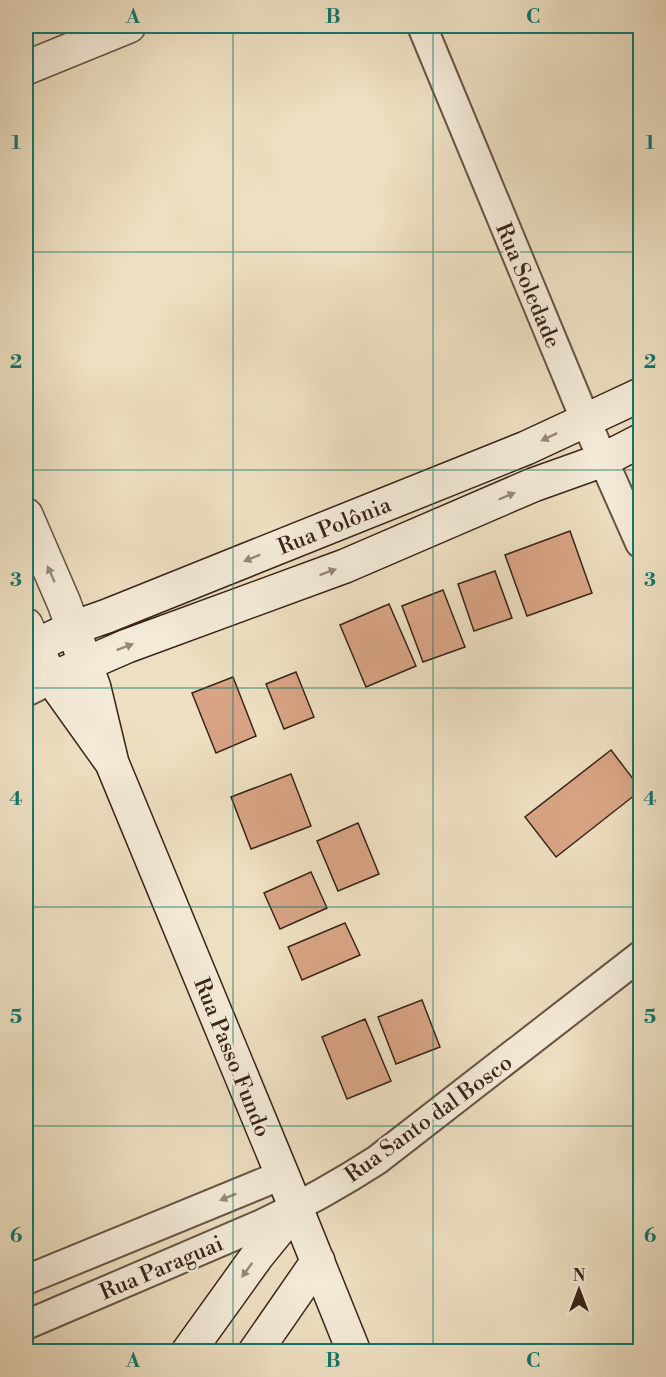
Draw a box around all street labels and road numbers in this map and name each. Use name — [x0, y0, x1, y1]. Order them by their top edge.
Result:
street label: Rua Soledade — [489, 219, 566, 352]
street label: Rua Polônia — [274, 491, 396, 561]
street label: Rua Passo Fundo — [187, 974, 276, 1141]
street label: Rua Santo dal Bosco — [340, 1049, 518, 1189]
street label: Rua Paraguai — [96, 1230, 227, 1306]

